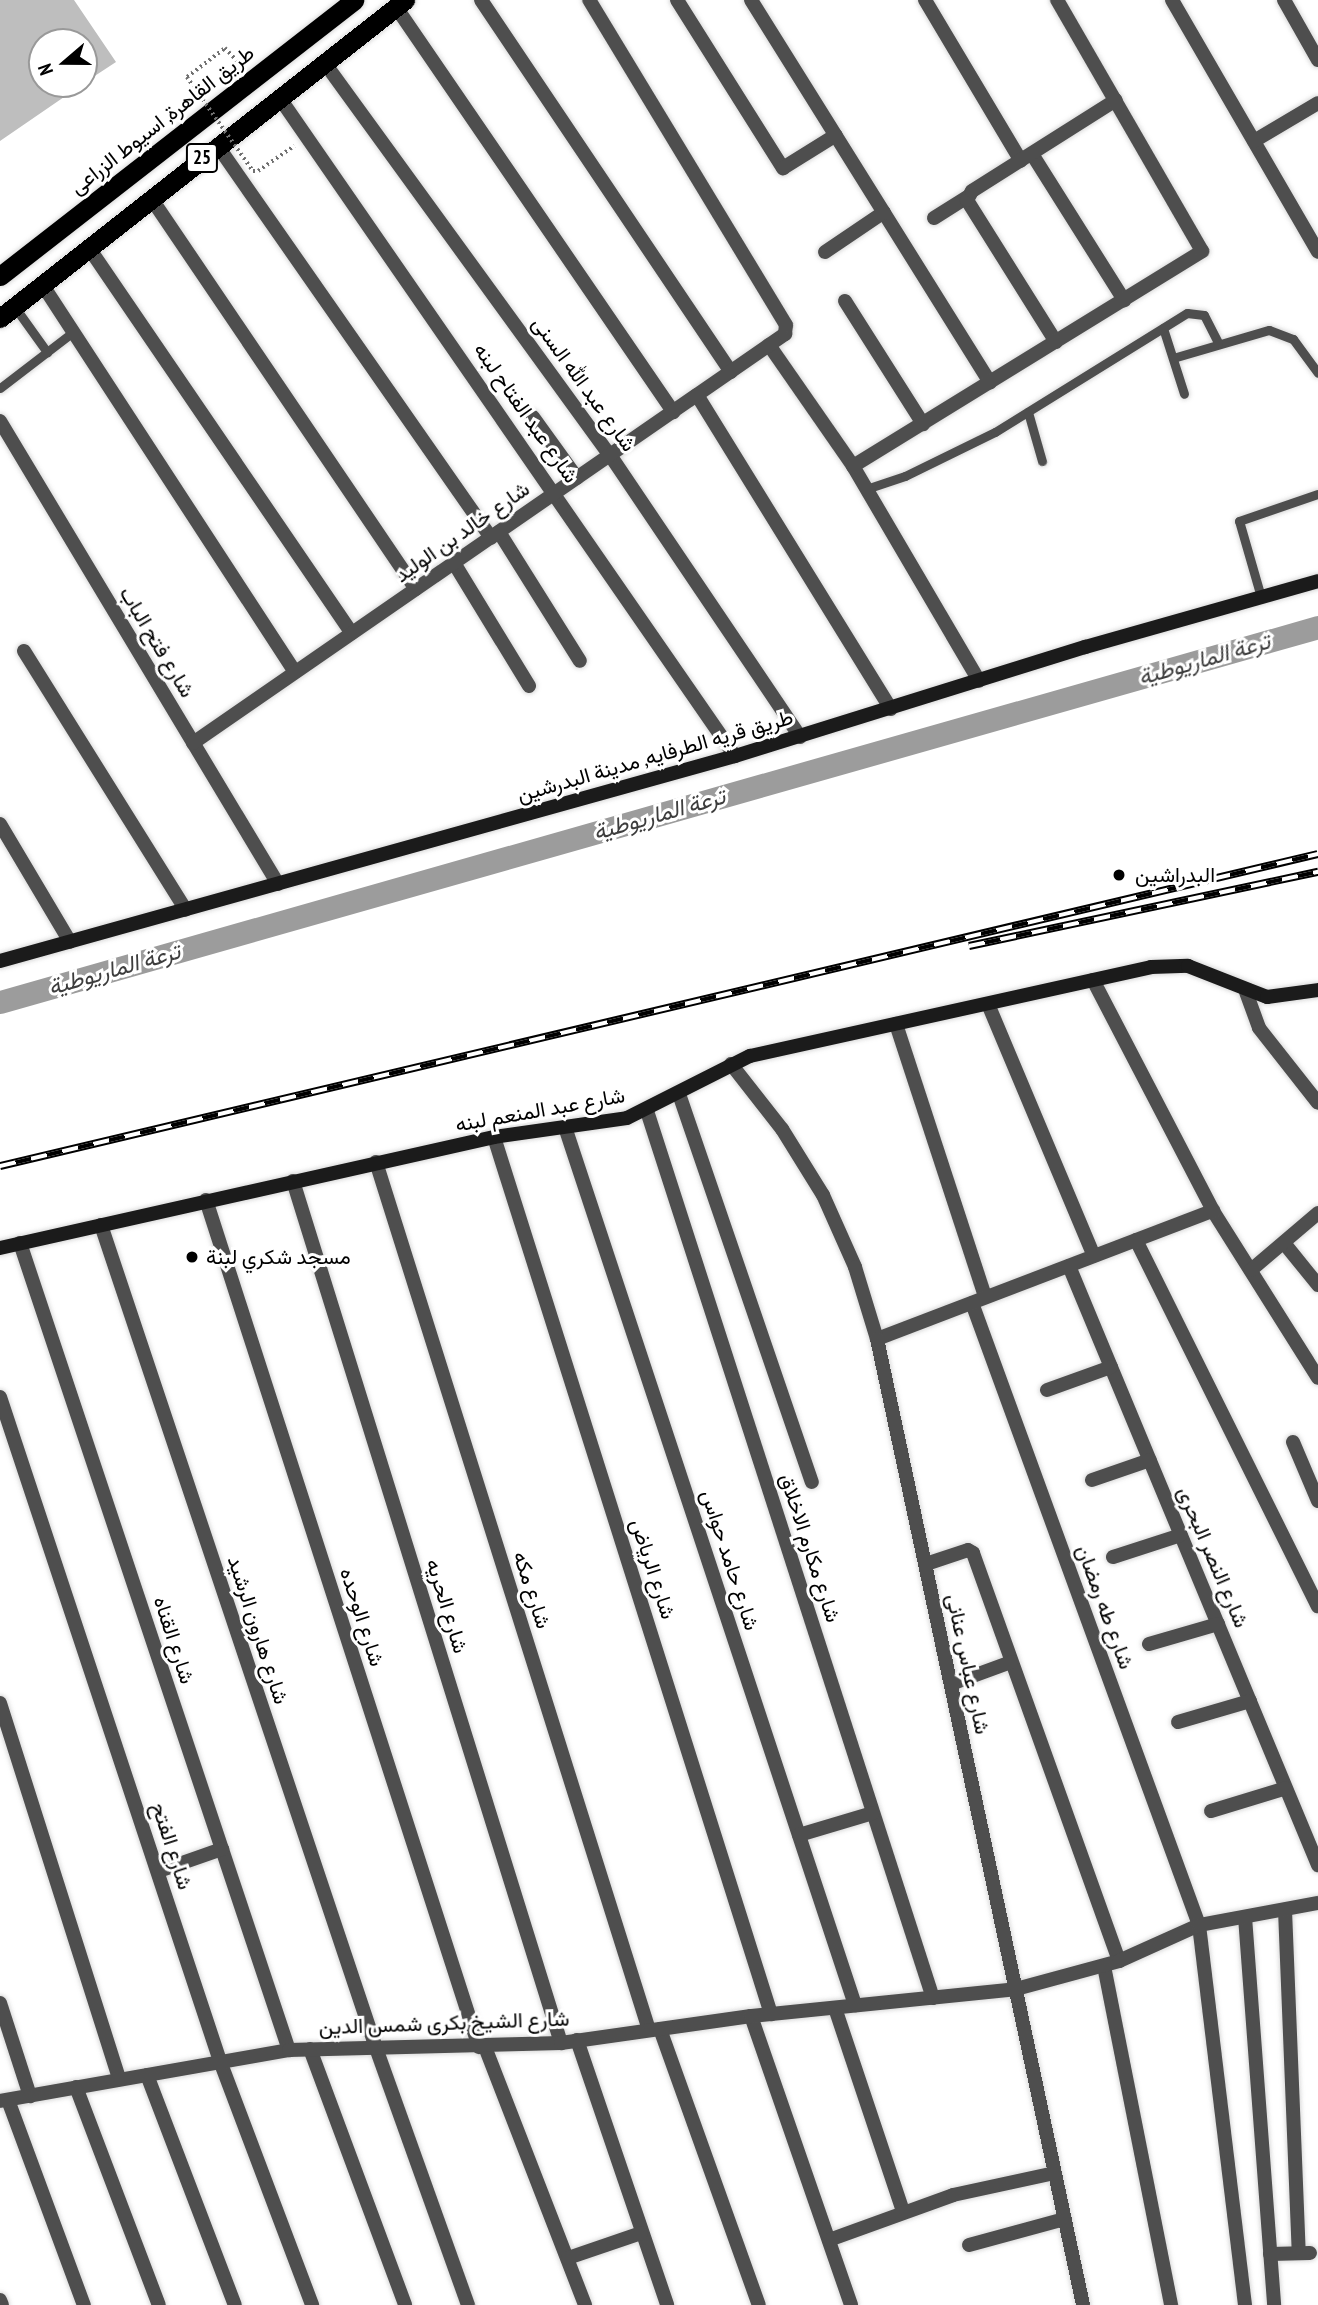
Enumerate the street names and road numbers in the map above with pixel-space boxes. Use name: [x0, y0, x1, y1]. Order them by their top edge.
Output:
street label: طريق القاهرة, اسيوط الزراعى: [64, 40, 260, 200]
road number: 25: [184, 142, 220, 174]
street label: شارع عبد الله السنى: [527, 312, 641, 456]
street label: شارع عبد الفتاح لبنه: [468, 338, 584, 488]
street label: شارع خالد بن الوليد: [390, 476, 534, 588]
street label: شارع فتح الباب: [114, 582, 200, 702]
street label: طريق قريه الطرفايه, مدينة البدرشين: [513, 704, 797, 808]
street label: شارع عبد المنعم لبنه: [453, 1083, 627, 1137]
street label: شارع مكارم الاخلاق: [774, 1471, 846, 1625]
street label: شارع النصر البحرى: [1172, 1483, 1254, 1631]
street label: شارع حامد حواس: [695, 1487, 765, 1633]
street label: شارع الرياض: [625, 1516, 681, 1622]
street label: شارع طه رمضان: [1071, 1542, 1139, 1672]
street label: شارع مكه: [508, 1548, 556, 1632]
street label: شارع هارون الرشيد: [222, 1553, 294, 1707]
street label: شارع الحريه: [421, 1556, 473, 1656]
street label: شارع الوحده: [334, 1565, 390, 1669]
street label: شارع عباس عنانى: [941, 1592, 995, 1736]
street label: شارع القناه: [148, 1593, 200, 1687]
street label: شارع الفتح: [146, 1799, 198, 1893]
street label: شارع الشيخ بكرى شمس الدين: [318, 2006, 570, 2040]

